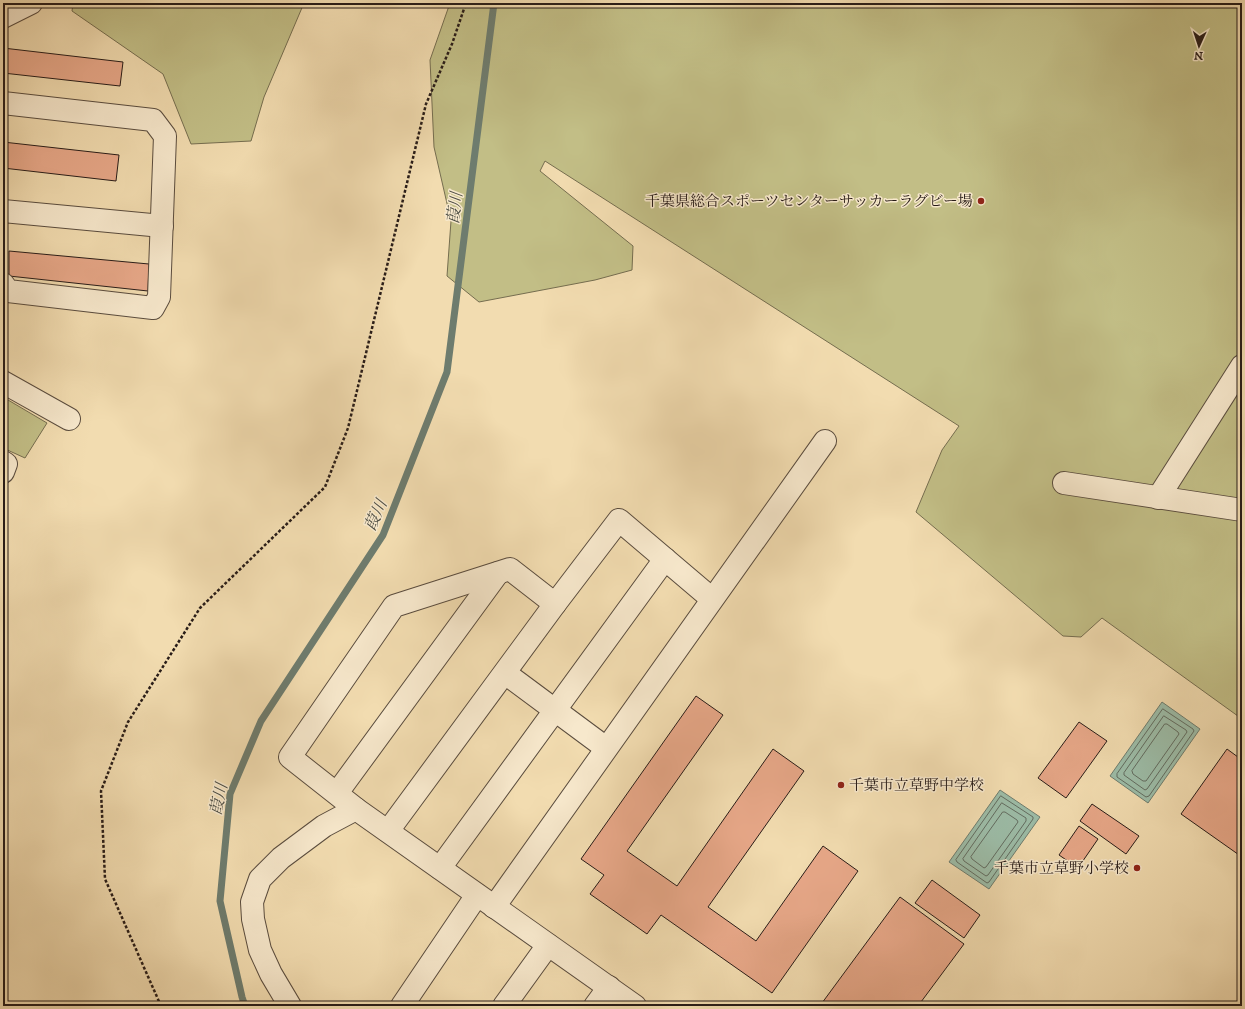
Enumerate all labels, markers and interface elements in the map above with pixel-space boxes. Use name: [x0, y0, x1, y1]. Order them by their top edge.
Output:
north arrow: [1179, 26, 1219, 66]
text: N: [1194, 48, 1203, 62]
water label: 葭川: [443, 189, 467, 225]
place label: 千葉県総合スポーツセンターサッカーラグビー場: [645, 192, 973, 211]
marker: 千葉県総合スポーツセンターサッカーラグビー場: [976, 196, 986, 206]
water label: 葭川: [360, 495, 392, 534]
place label: 千葉市立草野中学校: [849, 776, 984, 795]
water label: 葭川: [206, 780, 233, 817]
marker: 千葉市立草野中学校: [836, 780, 846, 790]
place label: 千葉市立草野小学校: [994, 859, 1129, 878]
marker: 千葉市立草野小学校: [1132, 863, 1142, 873]

